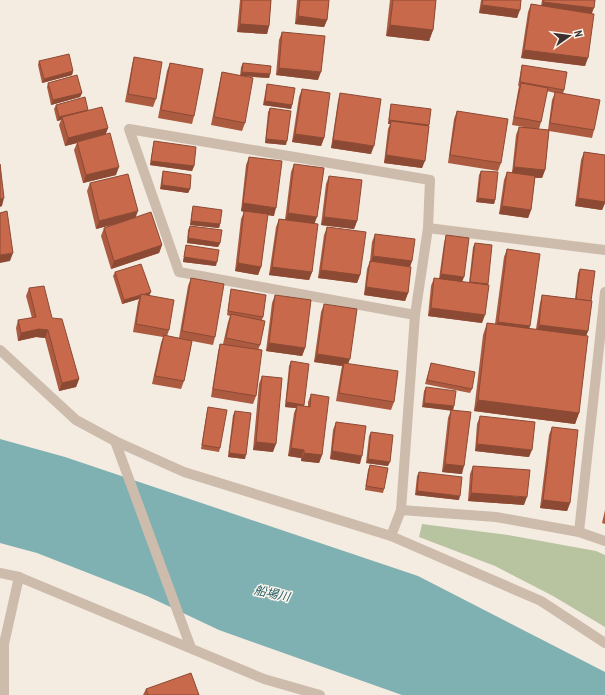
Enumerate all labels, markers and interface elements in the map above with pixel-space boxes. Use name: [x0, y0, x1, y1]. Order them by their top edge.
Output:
north arrow: [549, 16, 589, 56]
text: N: [571, 29, 586, 38]
water label: 船場川: [253, 582, 293, 604]

